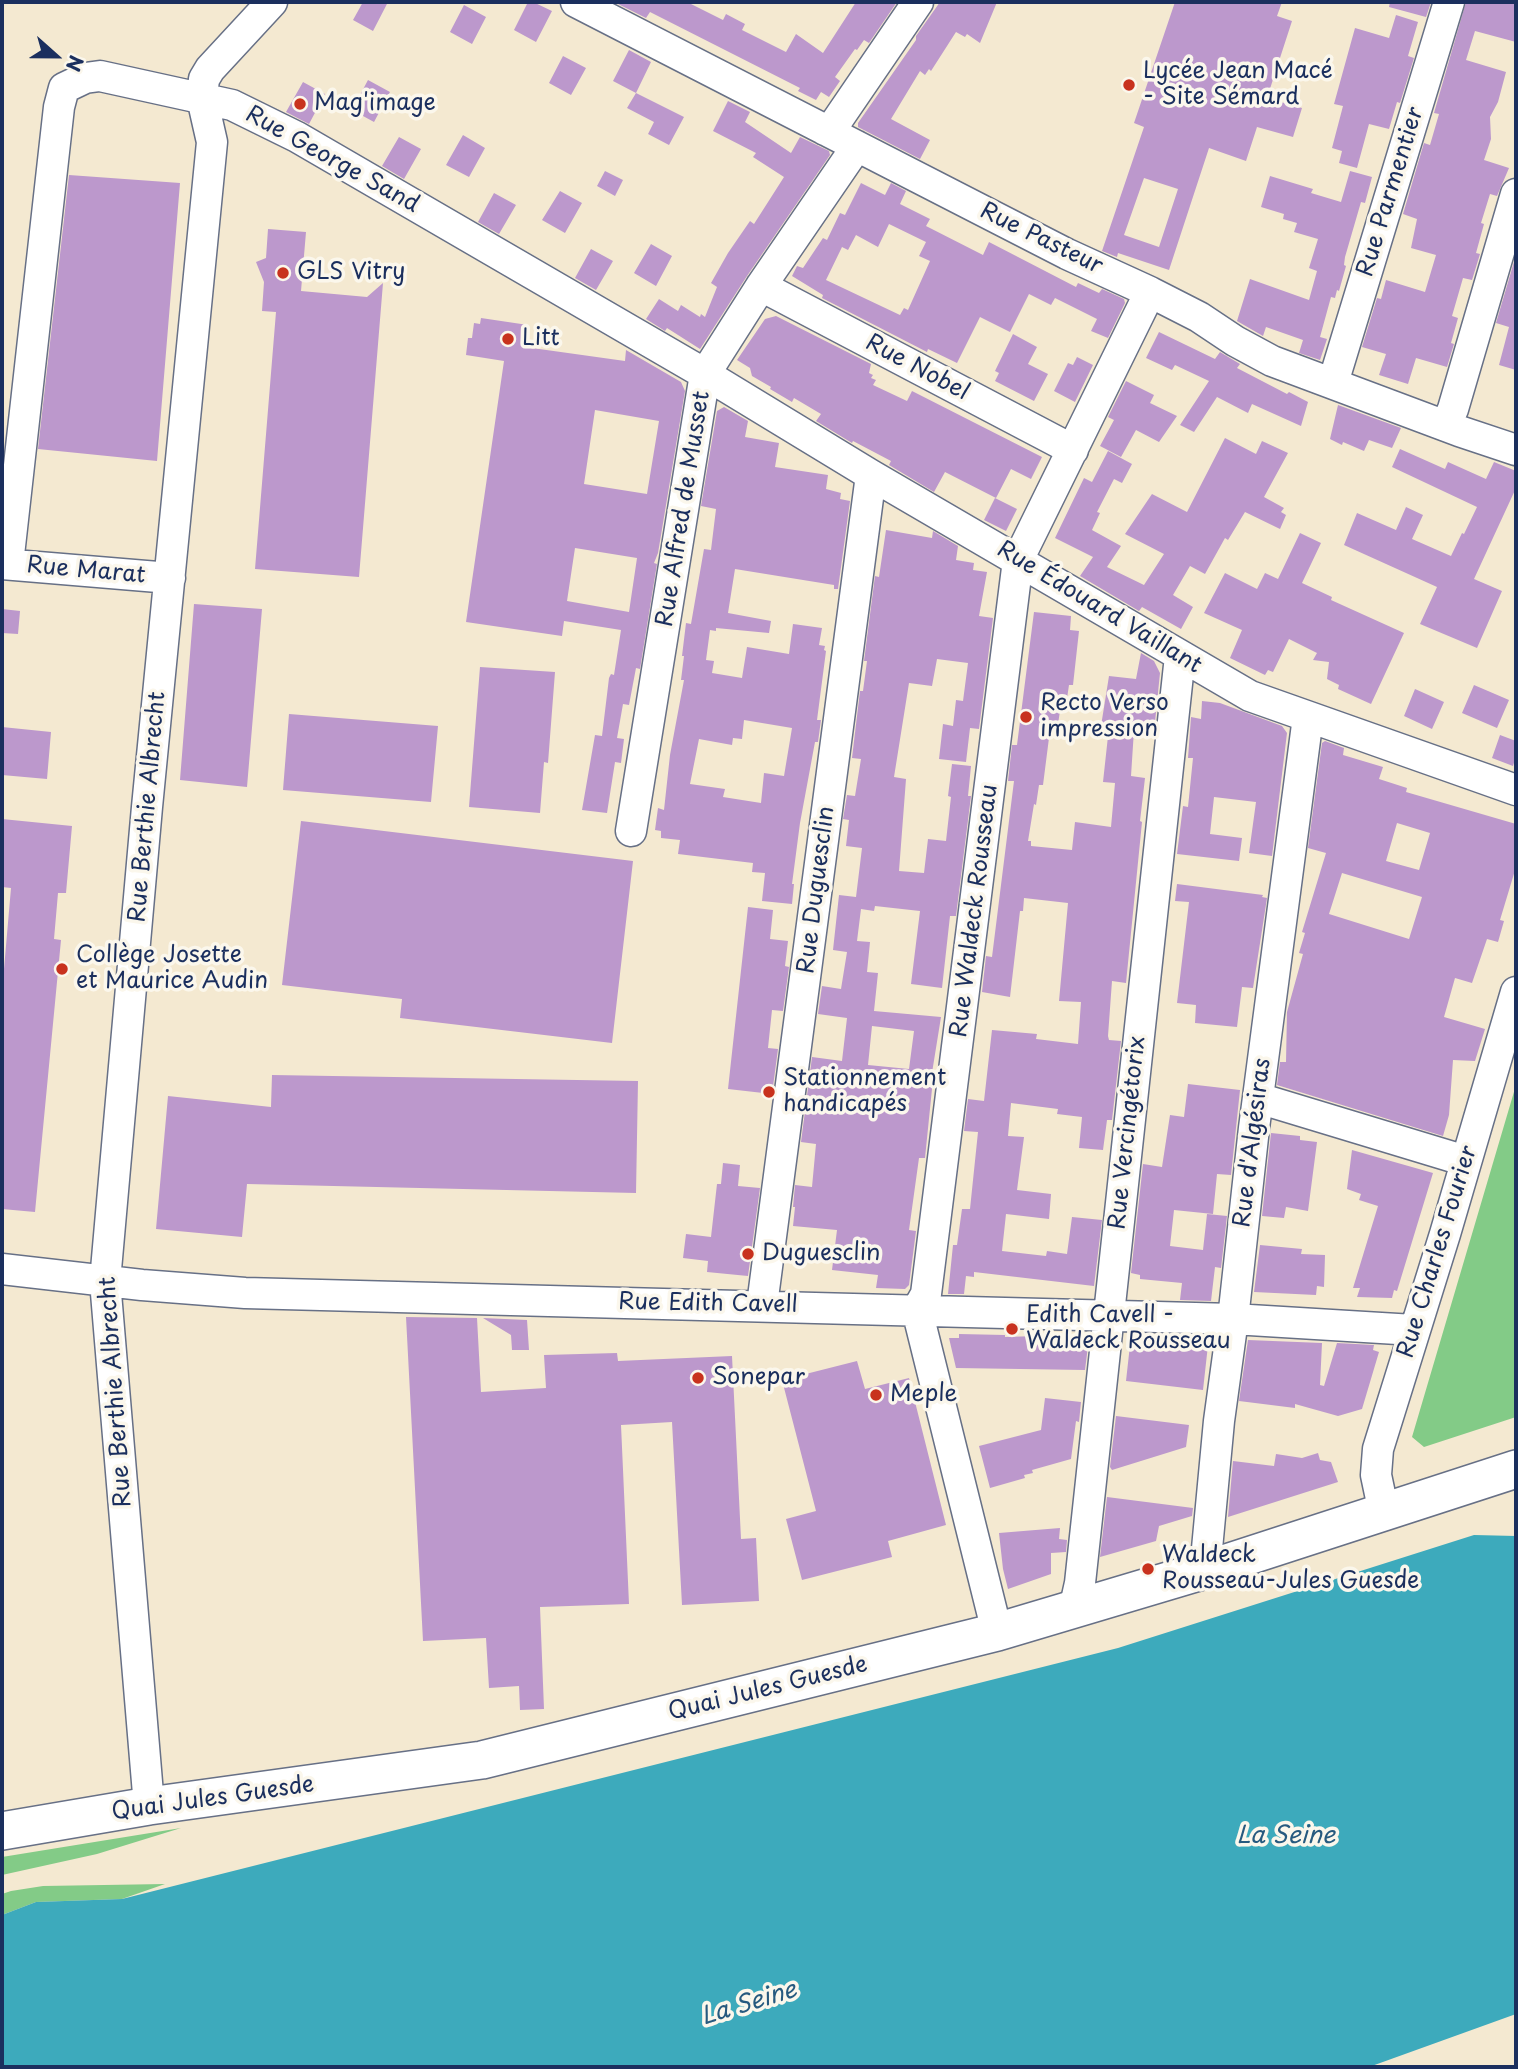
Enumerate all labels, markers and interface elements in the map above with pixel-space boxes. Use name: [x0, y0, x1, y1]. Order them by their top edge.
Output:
north arrow: [21, 21, 91, 91]
text: N: [60, 51, 91, 76]
place label: Lycée Jean Macé - Site Sémard: [1143, 58, 1333, 112]
marker: Lycée Jean Macé - Site Sémard: [1121, 77, 1137, 93]
place label: Mag'image: [314, 90, 436, 118]
marker: Mag'image: [292, 96, 308, 112]
street label: Rue George Sand: [240, 101, 424, 219]
street label: Rue Parmentier: [1352, 104, 1430, 280]
street label: Rue Pasteur: [975, 197, 1107, 281]
place label: GLS Vitry: [297, 259, 405, 287]
marker: GLS Vitry: [275, 265, 291, 281]
place label: Litt: [522, 325, 560, 353]
street label: Rue Nobel: [860, 329, 974, 407]
marker: Litt: [500, 331, 516, 347]
street label: Rue Alfred de Musset: [652, 389, 716, 629]
street label: Rue Édouard Vaillant: [992, 536, 1206, 680]
street label: Rue Marat: [25, 552, 147, 590]
street label: Rue Berthie Albrecht: [124, 690, 172, 924]
place label: Recto Verso impression: [1040, 690, 1169, 744]
marker: Recto Verso impression: [1018, 709, 1034, 725]
street label: Rue Waldeck Rousseau: [946, 783, 1004, 1039]
street label: Rue Duguesclin: [793, 805, 841, 975]
place label: Collège Josette et Maurice Audin: [76, 942, 268, 996]
marker: Collège Josette et Maurice Audin: [54, 961, 70, 977]
street label: Rue Vercingétorix: [1104, 1035, 1152, 1231]
street label: Rue d'Algésiras: [1229, 1057, 1277, 1229]
place label: Stationnement handicapés: [783, 1065, 946, 1119]
marker: Stationnement handicapés: [761, 1084, 777, 1100]
street label: Rue Charles Fourier: [1393, 1142, 1483, 1362]
place label: Duguesclin: [762, 1240, 881, 1268]
marker: Duguesclin: [740, 1246, 756, 1262]
street label: Rue Berthie Albrecht: [94, 1276, 138, 1508]
street label: Rue Edith Cavell: [618, 1289, 798, 1319]
place label: Edith Cavell - Waldeck Rousseau: [1026, 1302, 1231, 1356]
marker: Edith Cavell - Waldeck Rousseau: [1004, 1321, 1020, 1337]
place label: Sonepar: [712, 1364, 805, 1392]
marker: Sonepar: [690, 1370, 706, 1386]
place label: Meple: [890, 1381, 958, 1409]
marker: Meple: [868, 1387, 884, 1403]
place label: Waldeck Rousseau-Jules Guesde: [1162, 1542, 1419, 1596]
marker: Waldeck Rousseau-Jules Guesde: [1140, 1561, 1156, 1577]
street label: Quai Jules Guesde: [666, 1651, 870, 1727]
street label: Quai Jules Guesde: [110, 1771, 316, 1827]
water label: La Seine: [1237, 1822, 1335, 1850]
water label: La Seine: [697, 1976, 801, 2032]

